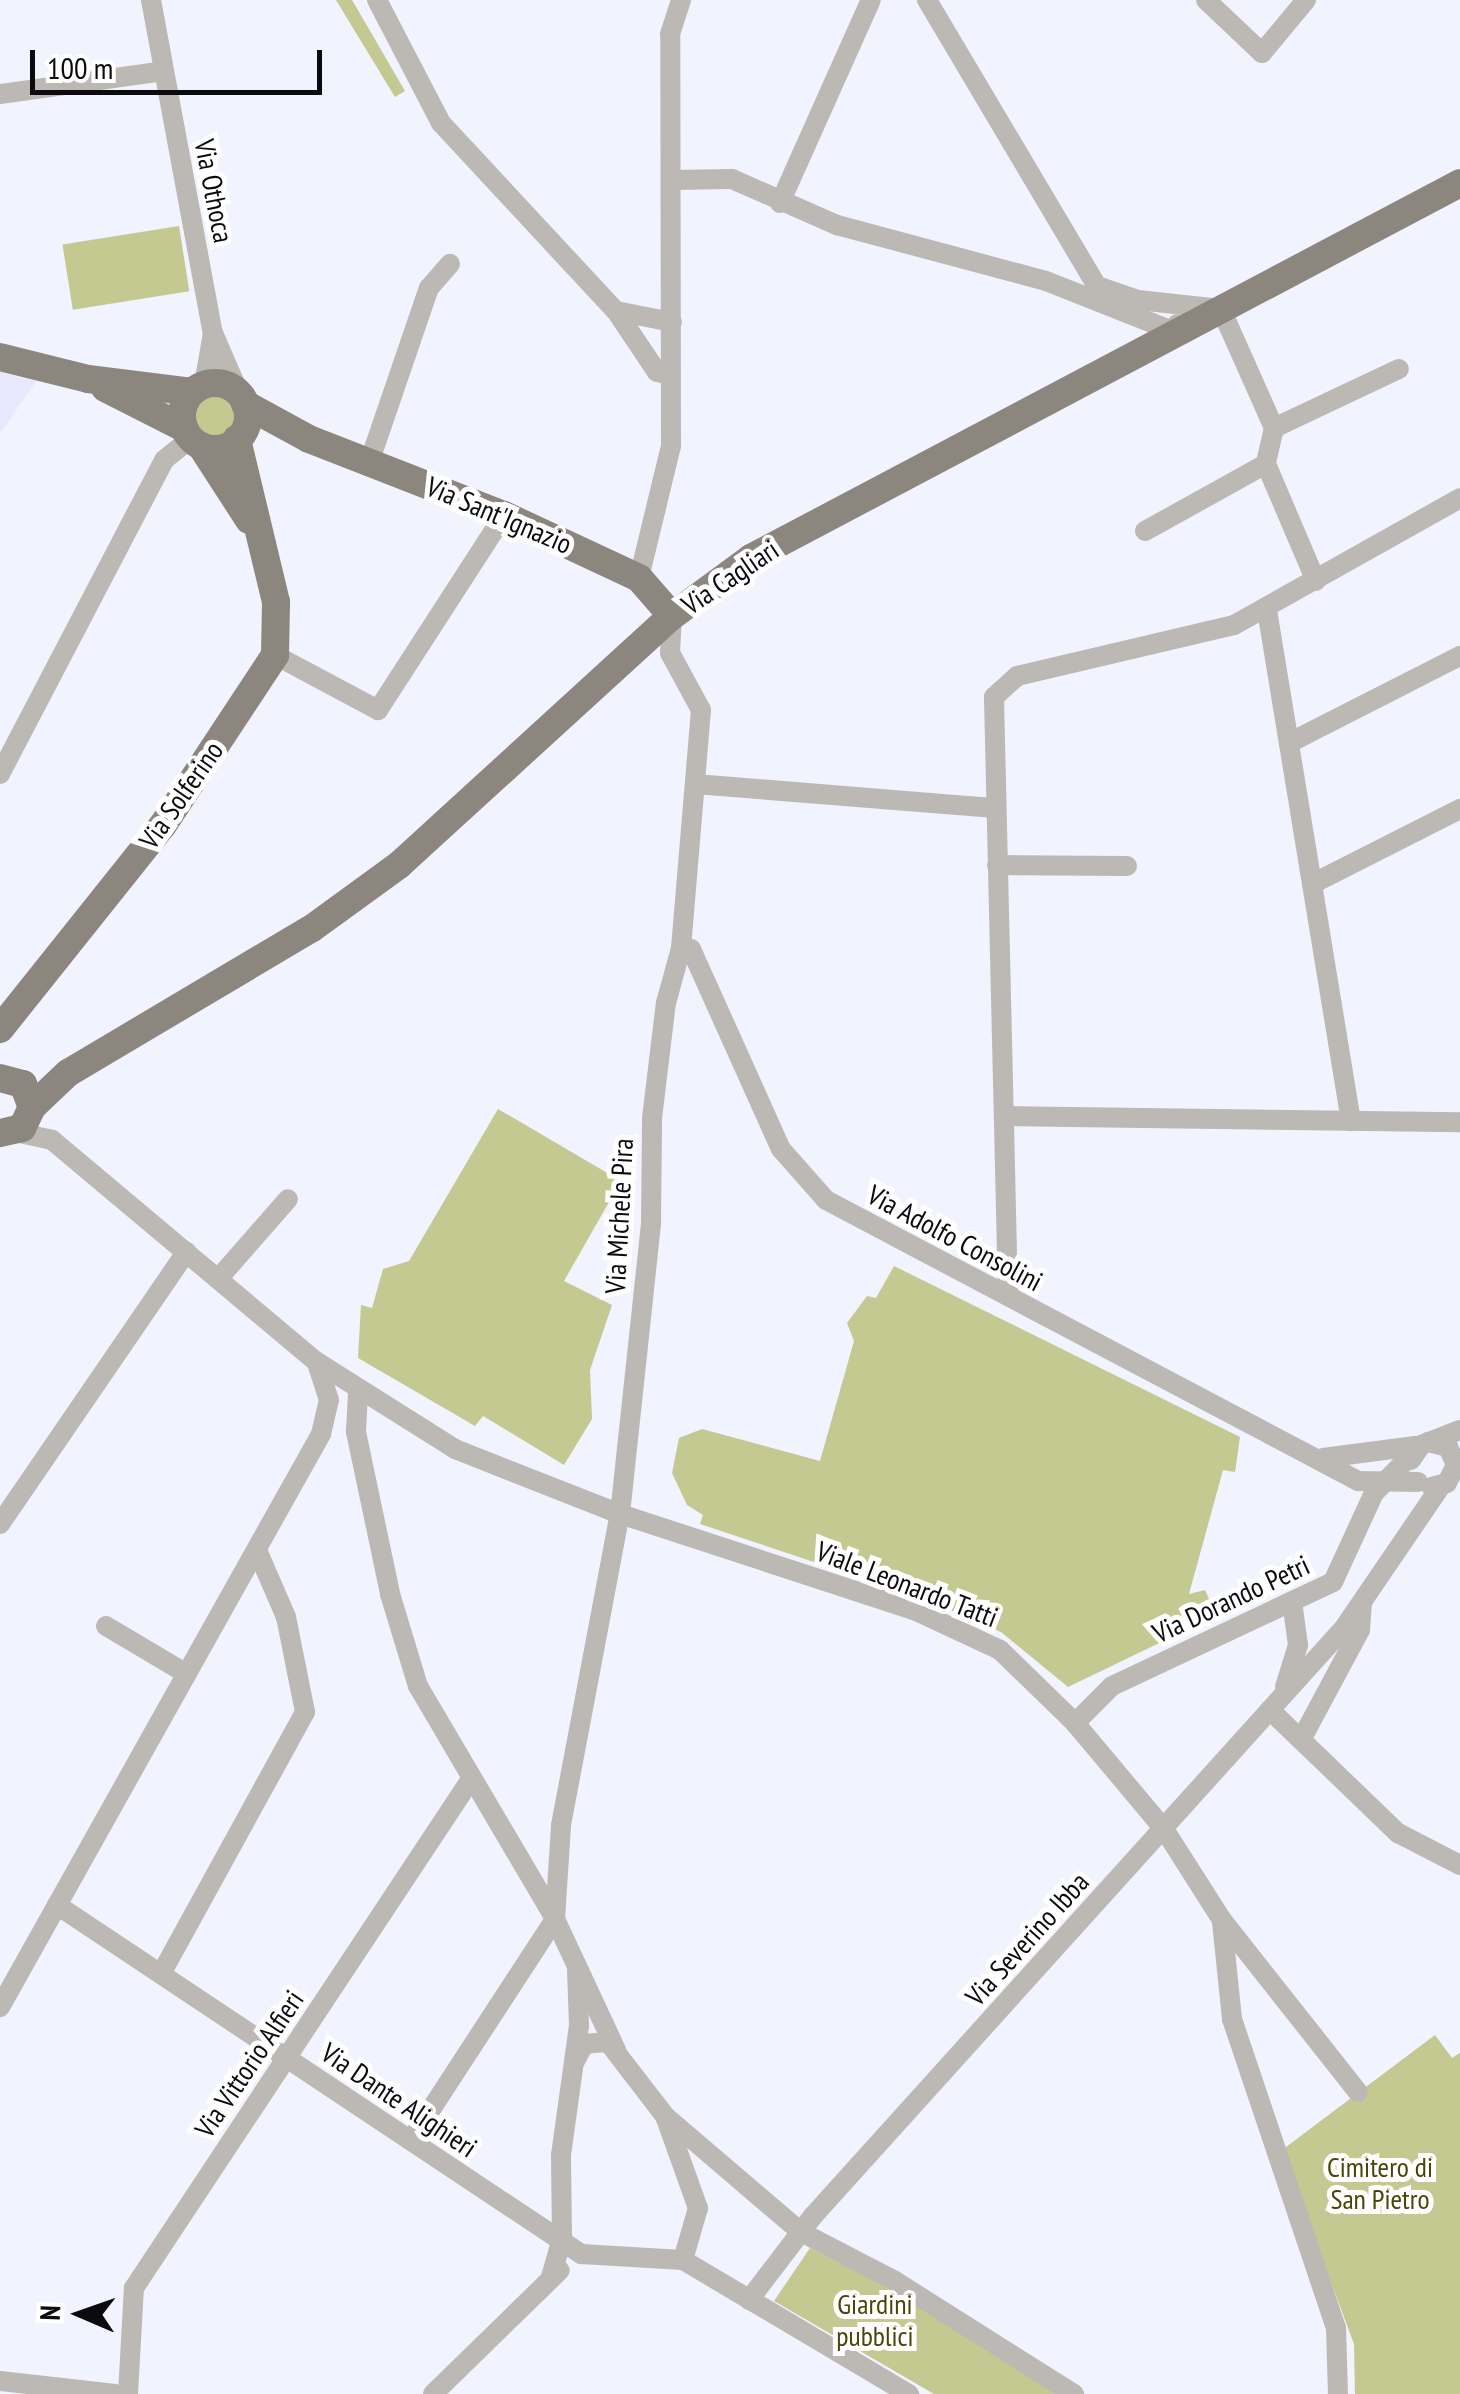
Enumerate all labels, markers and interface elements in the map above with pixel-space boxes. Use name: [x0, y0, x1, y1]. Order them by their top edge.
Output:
scale bar: [35, 30, 328, 92]
text: 100 m: [47, 48, 113, 87]
street label: Via Othoca: [188, 136, 240, 246]
street label: Via Sant'Ignazio: [421, 469, 577, 561]
street label: Via Cagliari: [675, 532, 785, 622]
street label: Via Solferino: [132, 735, 230, 855]
street label: Via Michele Pira: [598, 1137, 640, 1295]
street label: Via Adolfo Consolini: [861, 1178, 1049, 1298]
street label: Viale Leonardo Tatti: [811, 1534, 1003, 1634]
street label: Via Dorando Petri: [1147, 1548, 1315, 1650]
street label: Via Severino Ibba: [958, 1865, 1096, 2013]
street label: Via Vittorio Alfieri: [187, 1983, 311, 2145]
street label: Via Dante Alighieri: [315, 2035, 483, 2165]
park label: Cimitero di San Pietro: [1327, 2150, 1433, 2216]
north arrow: [30, 2264, 130, 2364]
park label: Giardini pubblici: [836, 2287, 914, 2353]
text: N: [31, 2305, 68, 2321]

